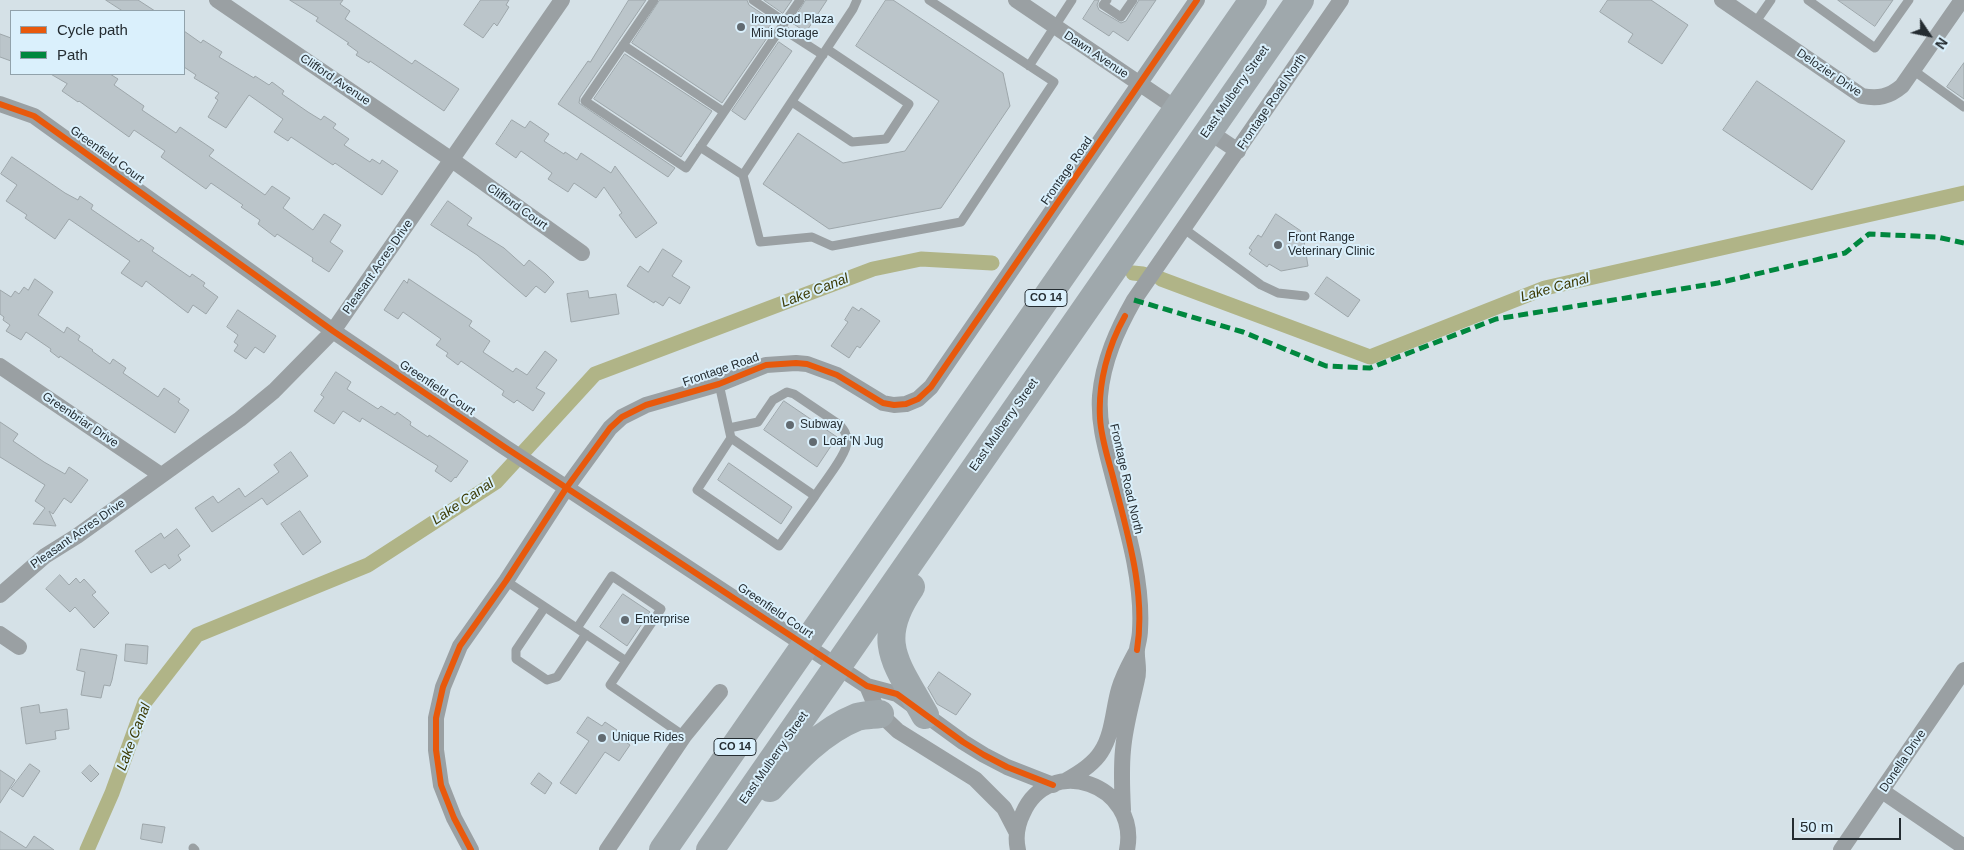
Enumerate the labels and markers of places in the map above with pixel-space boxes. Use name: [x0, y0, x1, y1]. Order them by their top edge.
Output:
place label: Ironwood Plaza Mini Storage: [751, 13, 834, 41]
marker: Ironwood Plaza Mini Storage: [735, 21, 747, 33]
place label: Front Range Veterinary Clinic: [1288, 231, 1375, 259]
marker: Front Range Veterinary Clinic: [1272, 239, 1284, 251]
place label: Subway: [800, 418, 843, 432]
marker: Subway: [784, 419, 796, 431]
place label: Loaf 'N Jug: [823, 435, 883, 449]
marker: Loaf 'N Jug: [807, 436, 819, 448]
place label: Enterprise: [635, 613, 690, 627]
marker: Enterprise: [619, 614, 631, 626]
place label: Unique Rides: [612, 731, 684, 745]
marker: Unique Rides: [596, 732, 608, 744]

